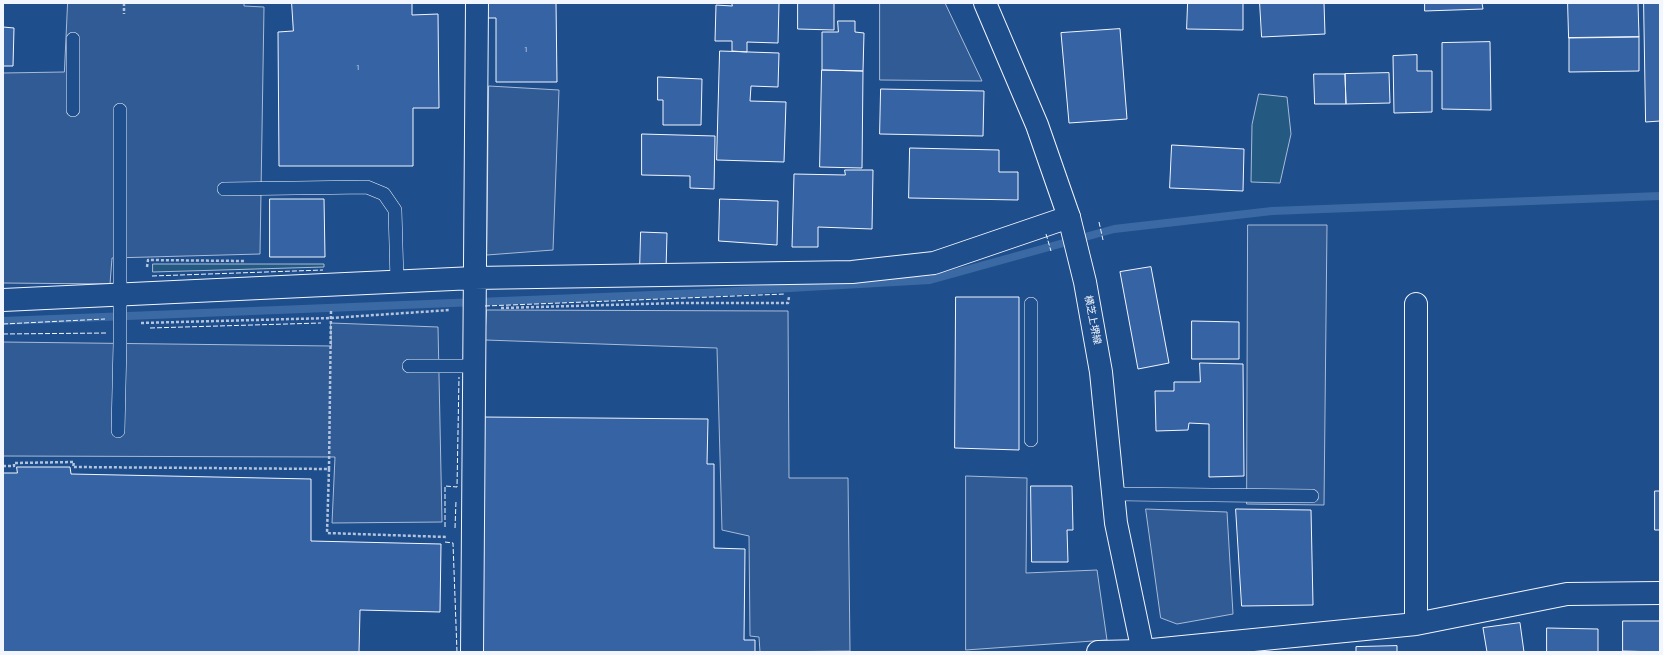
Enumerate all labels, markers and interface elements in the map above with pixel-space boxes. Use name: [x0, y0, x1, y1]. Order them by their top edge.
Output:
house number: 1: [524, 45, 528, 55]
house number: 1: [356, 63, 360, 73]
street label: 横芝上堺線: [1081, 294, 1103, 346]

